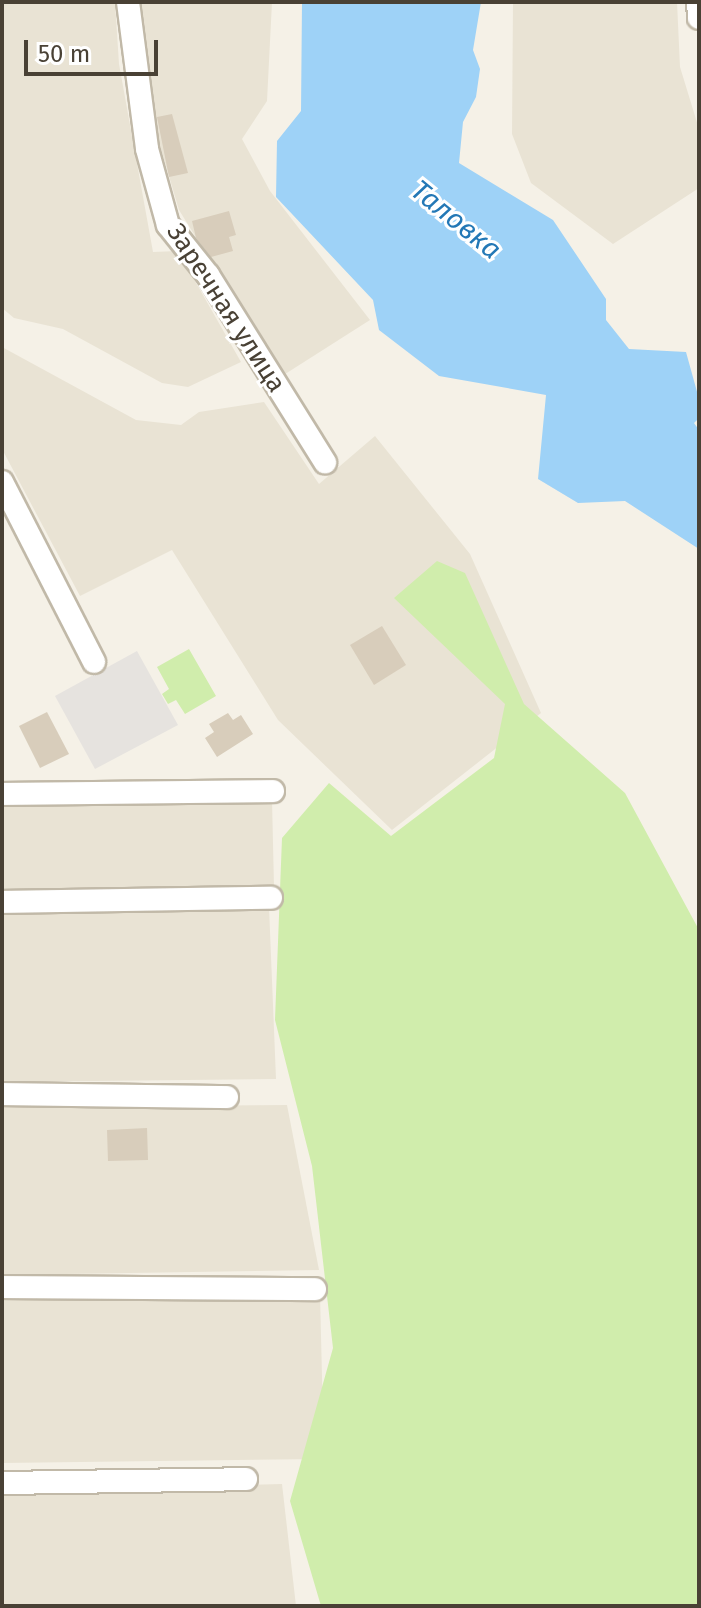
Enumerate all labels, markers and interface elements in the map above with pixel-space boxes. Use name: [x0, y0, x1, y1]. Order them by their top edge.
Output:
scale bar: [28, 24, 162, 74]
text: 50 m: [38, 40, 90, 68]
water label: Таловка: [404, 173, 508, 267]
street label: Заречная улица: [160, 218, 292, 398]

